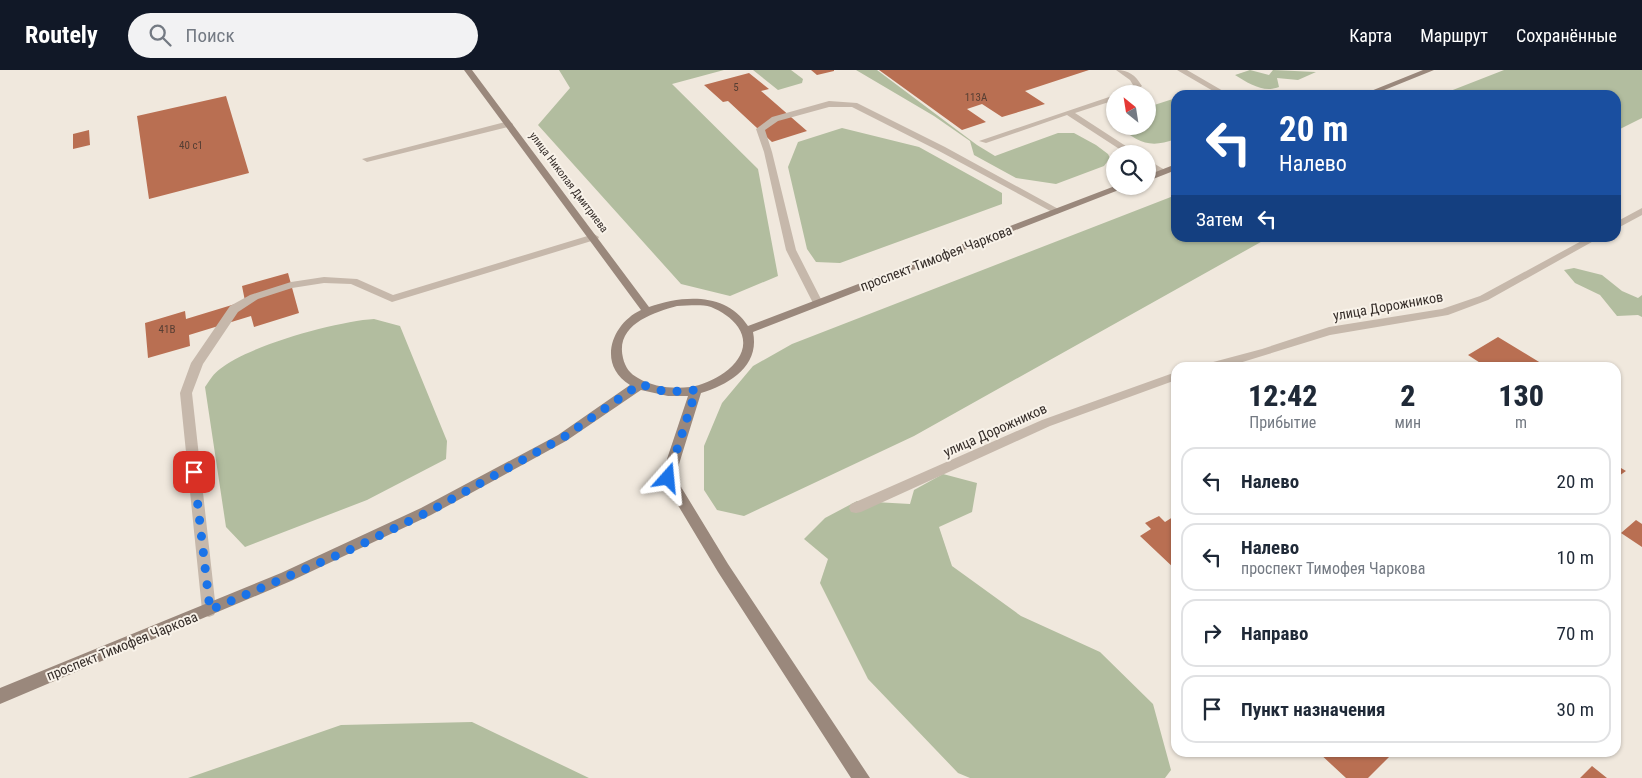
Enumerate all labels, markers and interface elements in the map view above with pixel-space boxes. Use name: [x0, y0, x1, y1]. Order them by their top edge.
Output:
search box: [128, 13, 478, 58]
text: Routely: [25, 21, 98, 49]
icon: search: [146, 21, 174, 49]
text: Поиск: [186, 24, 235, 47]
text: Карта: [1349, 25, 1392, 46]
text: Маршрут: [1420, 25, 1488, 46]
text: Сохранённые: [1516, 25, 1617, 46]
house number: 5: [733, 81, 739, 94]
north arrow: [1106, 85, 1156, 135]
map controls: [1106, 85, 1156, 195]
house number: 113А: [965, 91, 988, 104]
text: 20 m: [1279, 109, 1348, 150]
icon: left: [1196, 110, 1261, 175]
street label: улица Николая Дмитриева: [527, 129, 611, 235]
house number: 40 с1: [179, 139, 203, 152]
button: search: [1106, 145, 1156, 195]
text: Налево: [1279, 151, 1347, 176]
icon: left: [1253, 205, 1281, 233]
text: Затем: [1196, 208, 1243, 231]
street label: проспект Тимофея Чаркова: [858, 222, 1014, 294]
street label: улица Дорожников: [1332, 288, 1444, 324]
house number: 41В: [159, 323, 175, 336]
text: 12:42: [1248, 378, 1318, 413]
text: 2: [1400, 378, 1415, 413]
text: 130: [1498, 378, 1544, 413]
street label: улица Дорожников: [941, 400, 1049, 460]
text: Прибытие: [1249, 413, 1316, 432]
text: мин: [1395, 413, 1421, 432]
text: m: [1515, 413, 1527, 432]
pin: [173, 451, 215, 493]
position arrow: [641, 451, 693, 503]
icon: arrive: [180, 458, 208, 486]
icon: left: [1198, 467, 1226, 495]
text: Налево: [1241, 470, 1299, 493]
text: 20 m: [1557, 470, 1594, 493]
text: Налево: [1241, 536, 1299, 559]
icon: left: [1198, 543, 1226, 571]
text: 10 m: [1557, 546, 1594, 569]
text: проспект Тимофея Чаркова: [1241, 559, 1425, 578]
street label: проспект Тимофея Чаркова: [44, 608, 200, 684]
icon: right: [1198, 619, 1226, 647]
text: Направо: [1241, 622, 1308, 645]
text: 70 m: [1557, 622, 1594, 645]
icon: arrive: [1198, 695, 1226, 723]
text: Пункт назначения: [1241, 698, 1385, 721]
text: 30 m: [1557, 698, 1594, 721]

